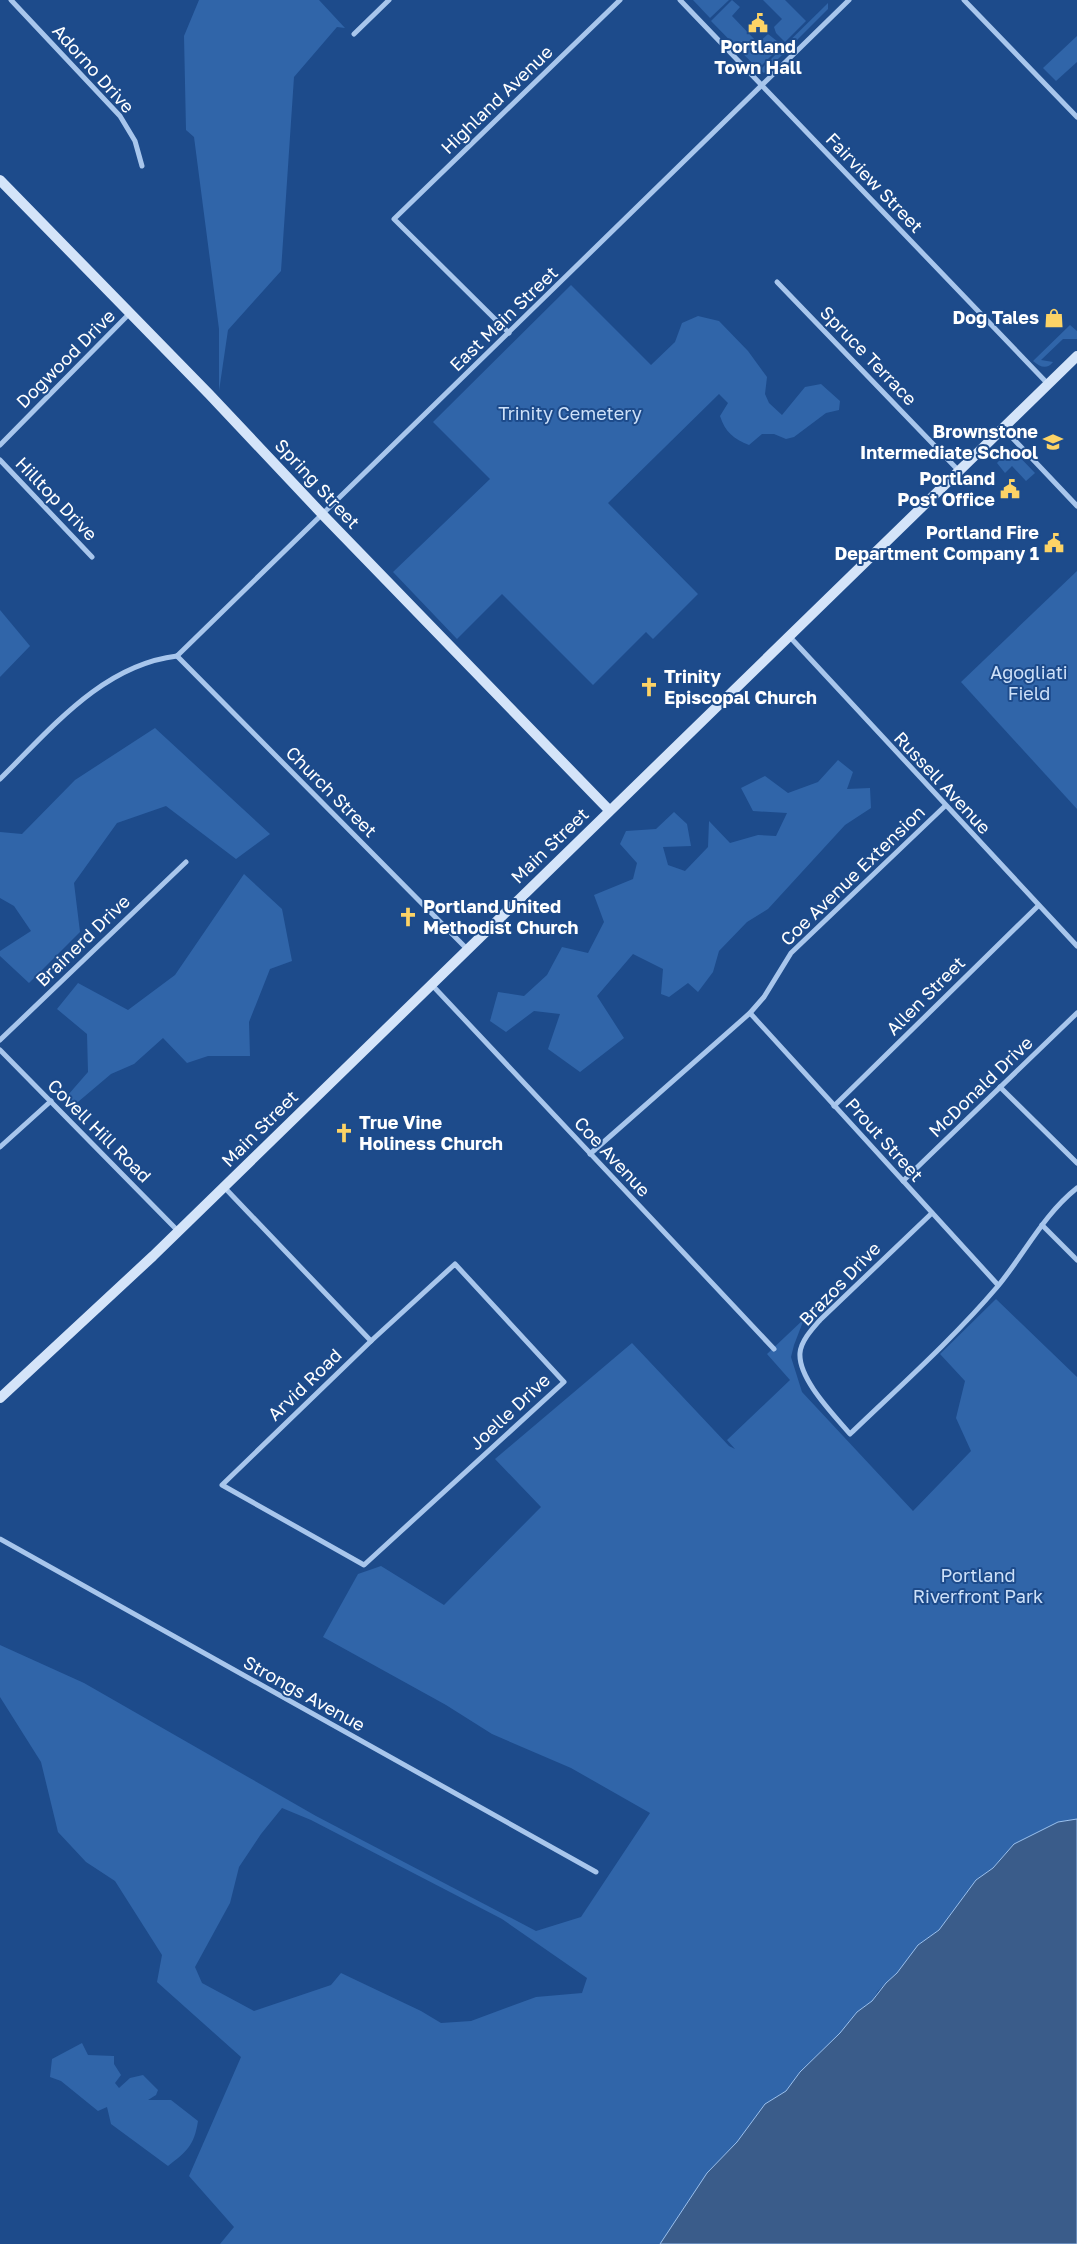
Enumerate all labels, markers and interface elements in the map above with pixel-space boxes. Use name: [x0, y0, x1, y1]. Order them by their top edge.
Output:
public building icon: Portland Town Hall: [747, 12, 769, 34]
street label: Adorno Drive: [48, 19, 139, 117]
place label: Portland Town Hall: [714, 35, 802, 78]
street label: Highland Avenue: [436, 40, 557, 158]
street label: Fairview Street: [822, 128, 928, 237]
street label: East Main Street: [445, 261, 562, 375]
street label: Spruce Terrace: [816, 301, 922, 410]
street label: Dogwood Drive: [11, 304, 119, 412]
place label: Dog Tales: [952, 306, 1039, 328]
shop icon: Dog Tales: [1043, 307, 1065, 329]
park label: Trinity Cemetery: [498, 402, 642, 424]
place label: Brownstone Intermediate School: [860, 420, 1038, 463]
school or university icon: Brownstone Intermediate School: [1042, 431, 1064, 453]
street label: Spring Street: [271, 434, 365, 533]
street label: Hilltop Drive: [11, 452, 102, 545]
place label: Portland Post Office: [897, 467, 995, 510]
public building icon: Portland Post Office: [999, 478, 1021, 500]
place label: Portland Fire Department Company 1: [834, 521, 1039, 564]
public building icon: Portland Fire Department Company 1: [1043, 532, 1065, 554]
park label: Agogliati Field: [990, 661, 1068, 704]
place label: Trinity Episcopal Church: [664, 665, 817, 708]
church icon: Trinity Episcopal Church: [638, 676, 660, 698]
street label: Russell Avenue: [890, 727, 996, 838]
street label: Church Street: [282, 741, 382, 841]
street label: Coe Avenue Extension: [776, 801, 929, 950]
street label: Main Street: [506, 803, 593, 888]
street label: Brainerd Drive: [31, 890, 134, 991]
place label: Portland United Methodist Church: [423, 895, 579, 938]
church icon: Portland United Methodist Church: [397, 906, 419, 928]
street label: Allen Street: [881, 951, 969, 1039]
street label: McDonald Drive: [924, 1031, 1037, 1141]
street label: Covell Hill Road: [43, 1074, 156, 1187]
street label: Main Street: [216, 1085, 302, 1171]
street label: Prout Street: [841, 1093, 928, 1186]
place label: True Vine Holiness Church: [359, 1111, 503, 1154]
street label: Coe Avenue: [570, 1112, 655, 1201]
church icon: True Vine Holiness Church: [333, 1122, 355, 1144]
street label: Brazos Drive: [794, 1237, 885, 1330]
street label: Arvid Road: [263, 1344, 346, 1425]
street label: Joelle Drive: [464, 1368, 554, 1454]
park label: Portland Riverfront Park: [913, 1564, 1043, 1607]
street label: Strongs Avenue: [240, 1651, 369, 1736]

